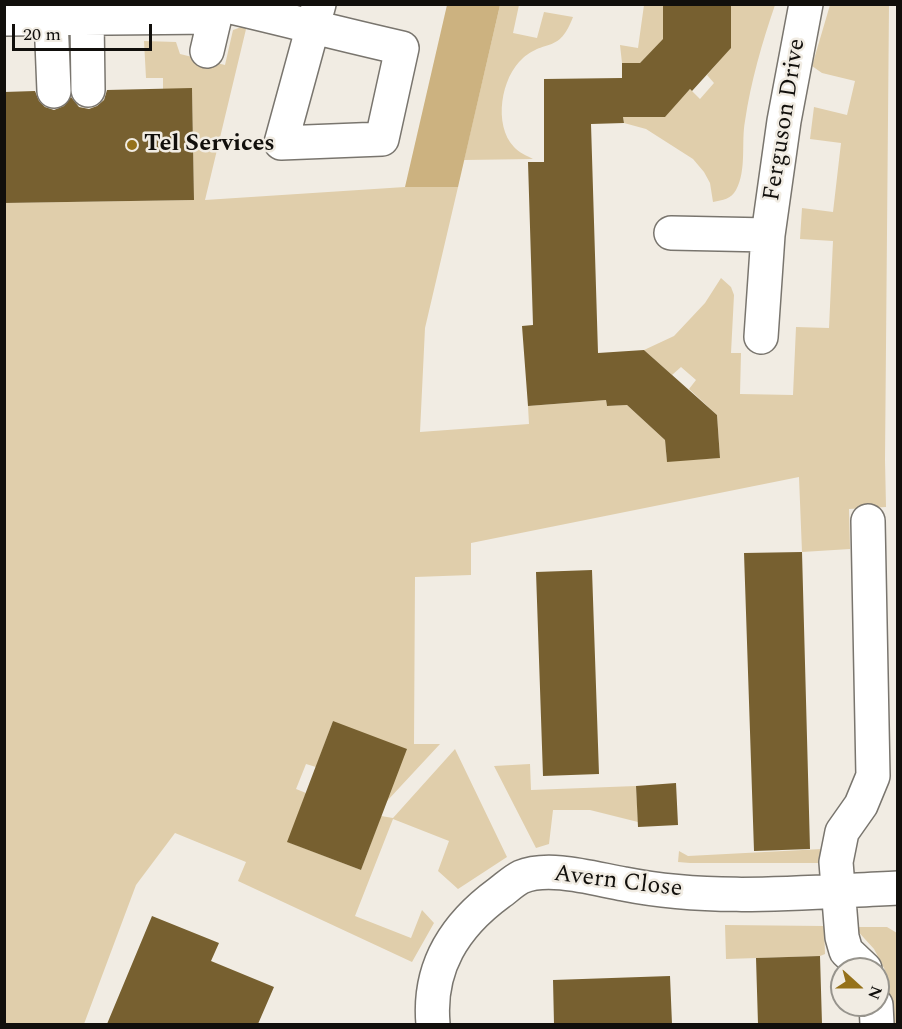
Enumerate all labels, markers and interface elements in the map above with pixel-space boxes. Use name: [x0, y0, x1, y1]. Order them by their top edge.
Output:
scale bar: [15, 12, 154, 50]
text: 20 m: [23, 21, 61, 48]
street label: Ferguson Drive: [759, 37, 813, 203]
place label: Tel Services: [144, 131, 275, 159]
marker: Tel Services: [125, 138, 139, 152]
street label: Avern Close: [552, 861, 684, 905]
north arrow: [830, 957, 890, 1017]
text: N: [861, 982, 888, 1003]

